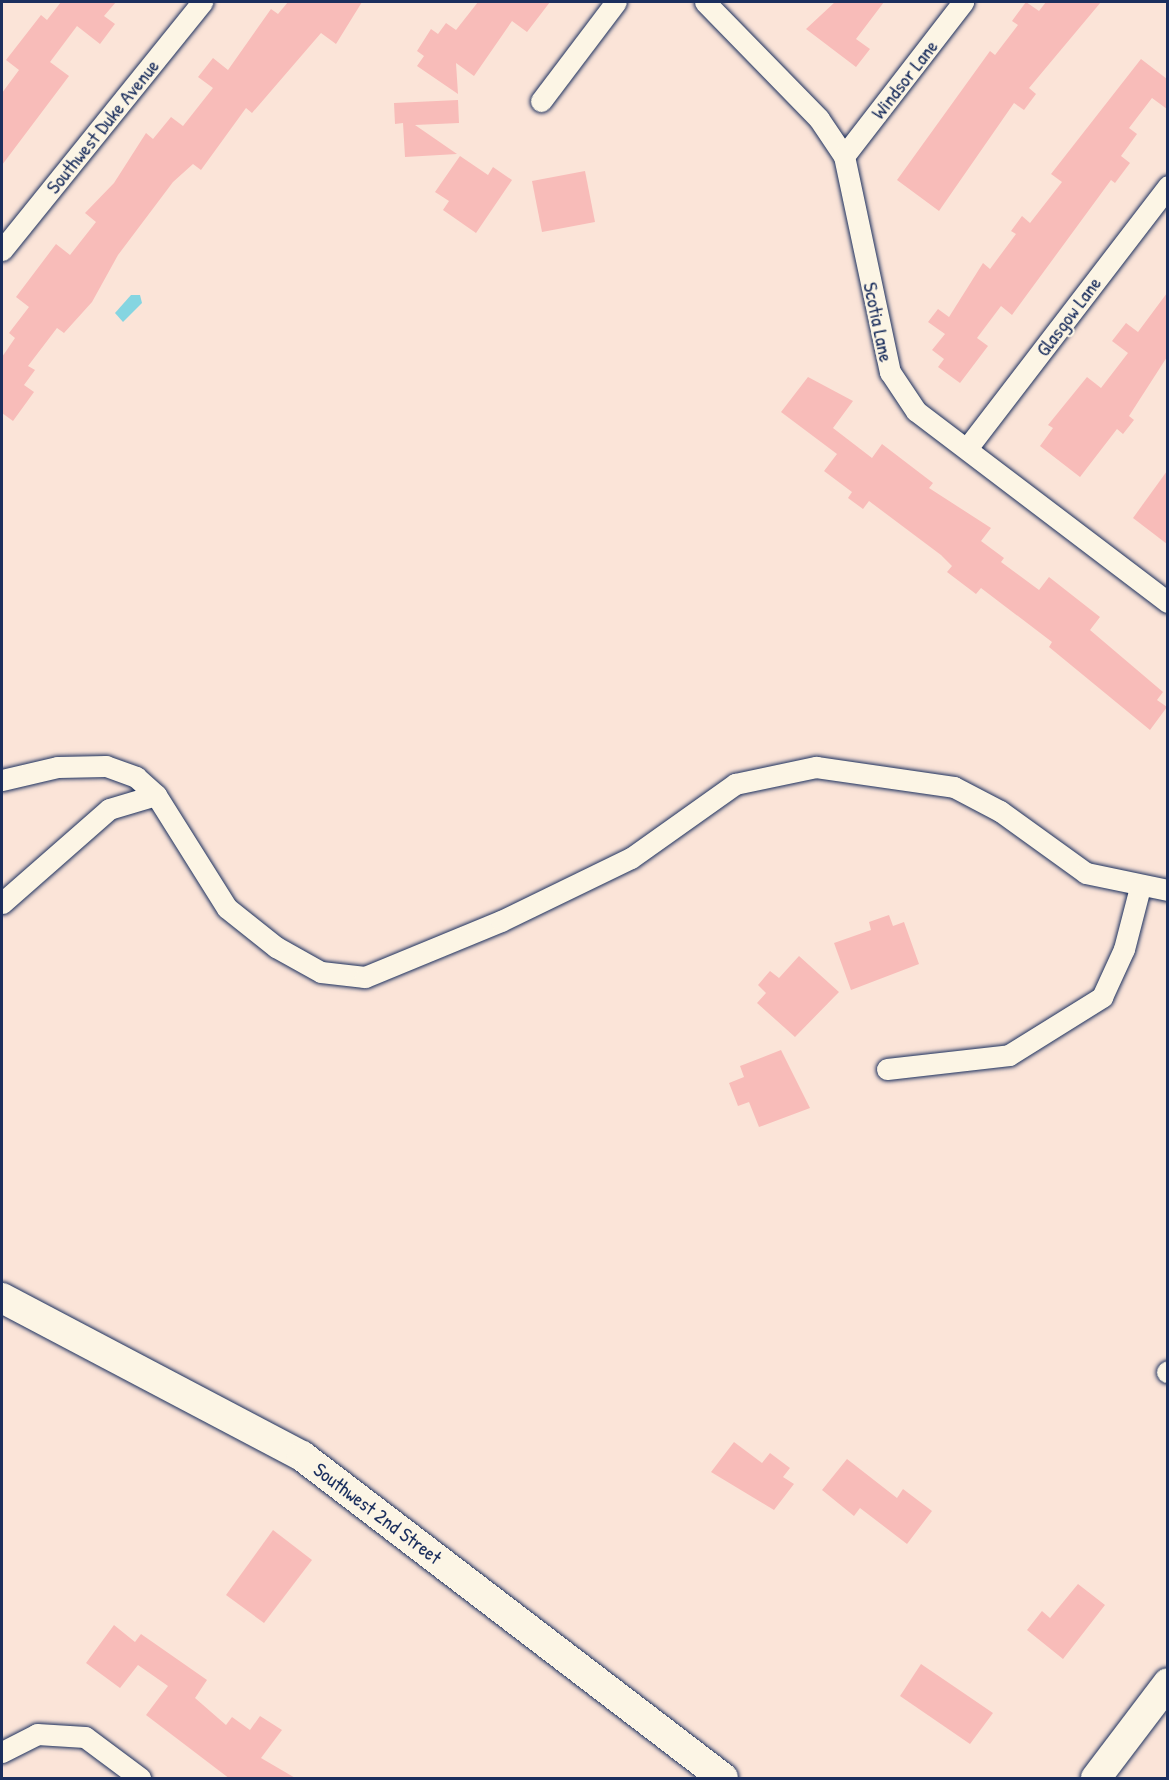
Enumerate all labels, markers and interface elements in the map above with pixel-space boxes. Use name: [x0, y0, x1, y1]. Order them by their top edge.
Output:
street label: Windsor Lane: [866, 35, 942, 123]
street label: Southwest Duke Avenue: [40, 54, 164, 198]
street label: Glasgow Lane: [1030, 271, 1106, 361]
street label: Scotia Lane: [859, 280, 899, 364]
street label: Southwest 2nd Street: [309, 1457, 447, 1569]

